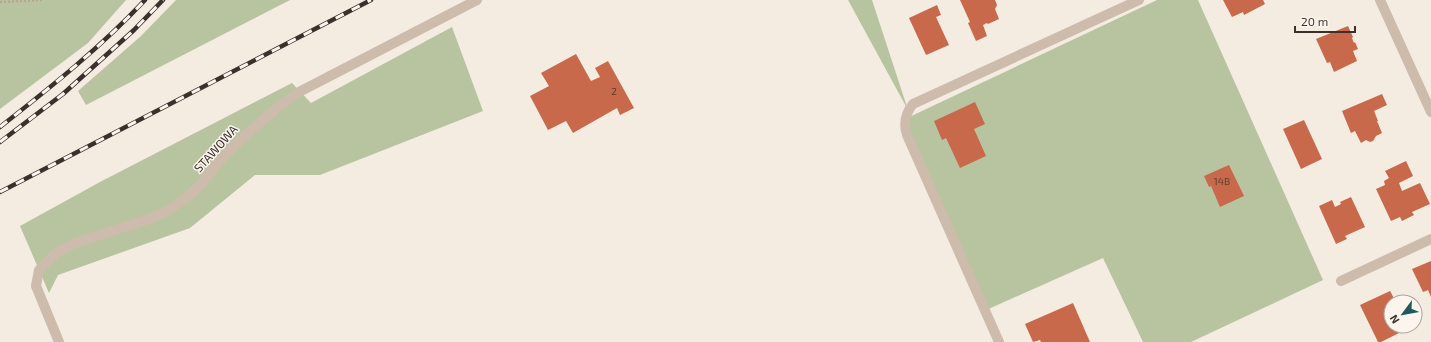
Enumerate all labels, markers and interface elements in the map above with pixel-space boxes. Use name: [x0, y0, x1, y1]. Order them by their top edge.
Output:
scale bar: [1295, 8, 1355, 34]
text: 20 m: [1301, 14, 1328, 28]
house number: 2: [611, 85, 617, 97]
street label: STAWOWA: [191, 122, 240, 175]
house number: 14B: [1214, 175, 1230, 187]
north arrow: [1383, 294, 1423, 334]
text: N: [1386, 313, 1402, 326]

